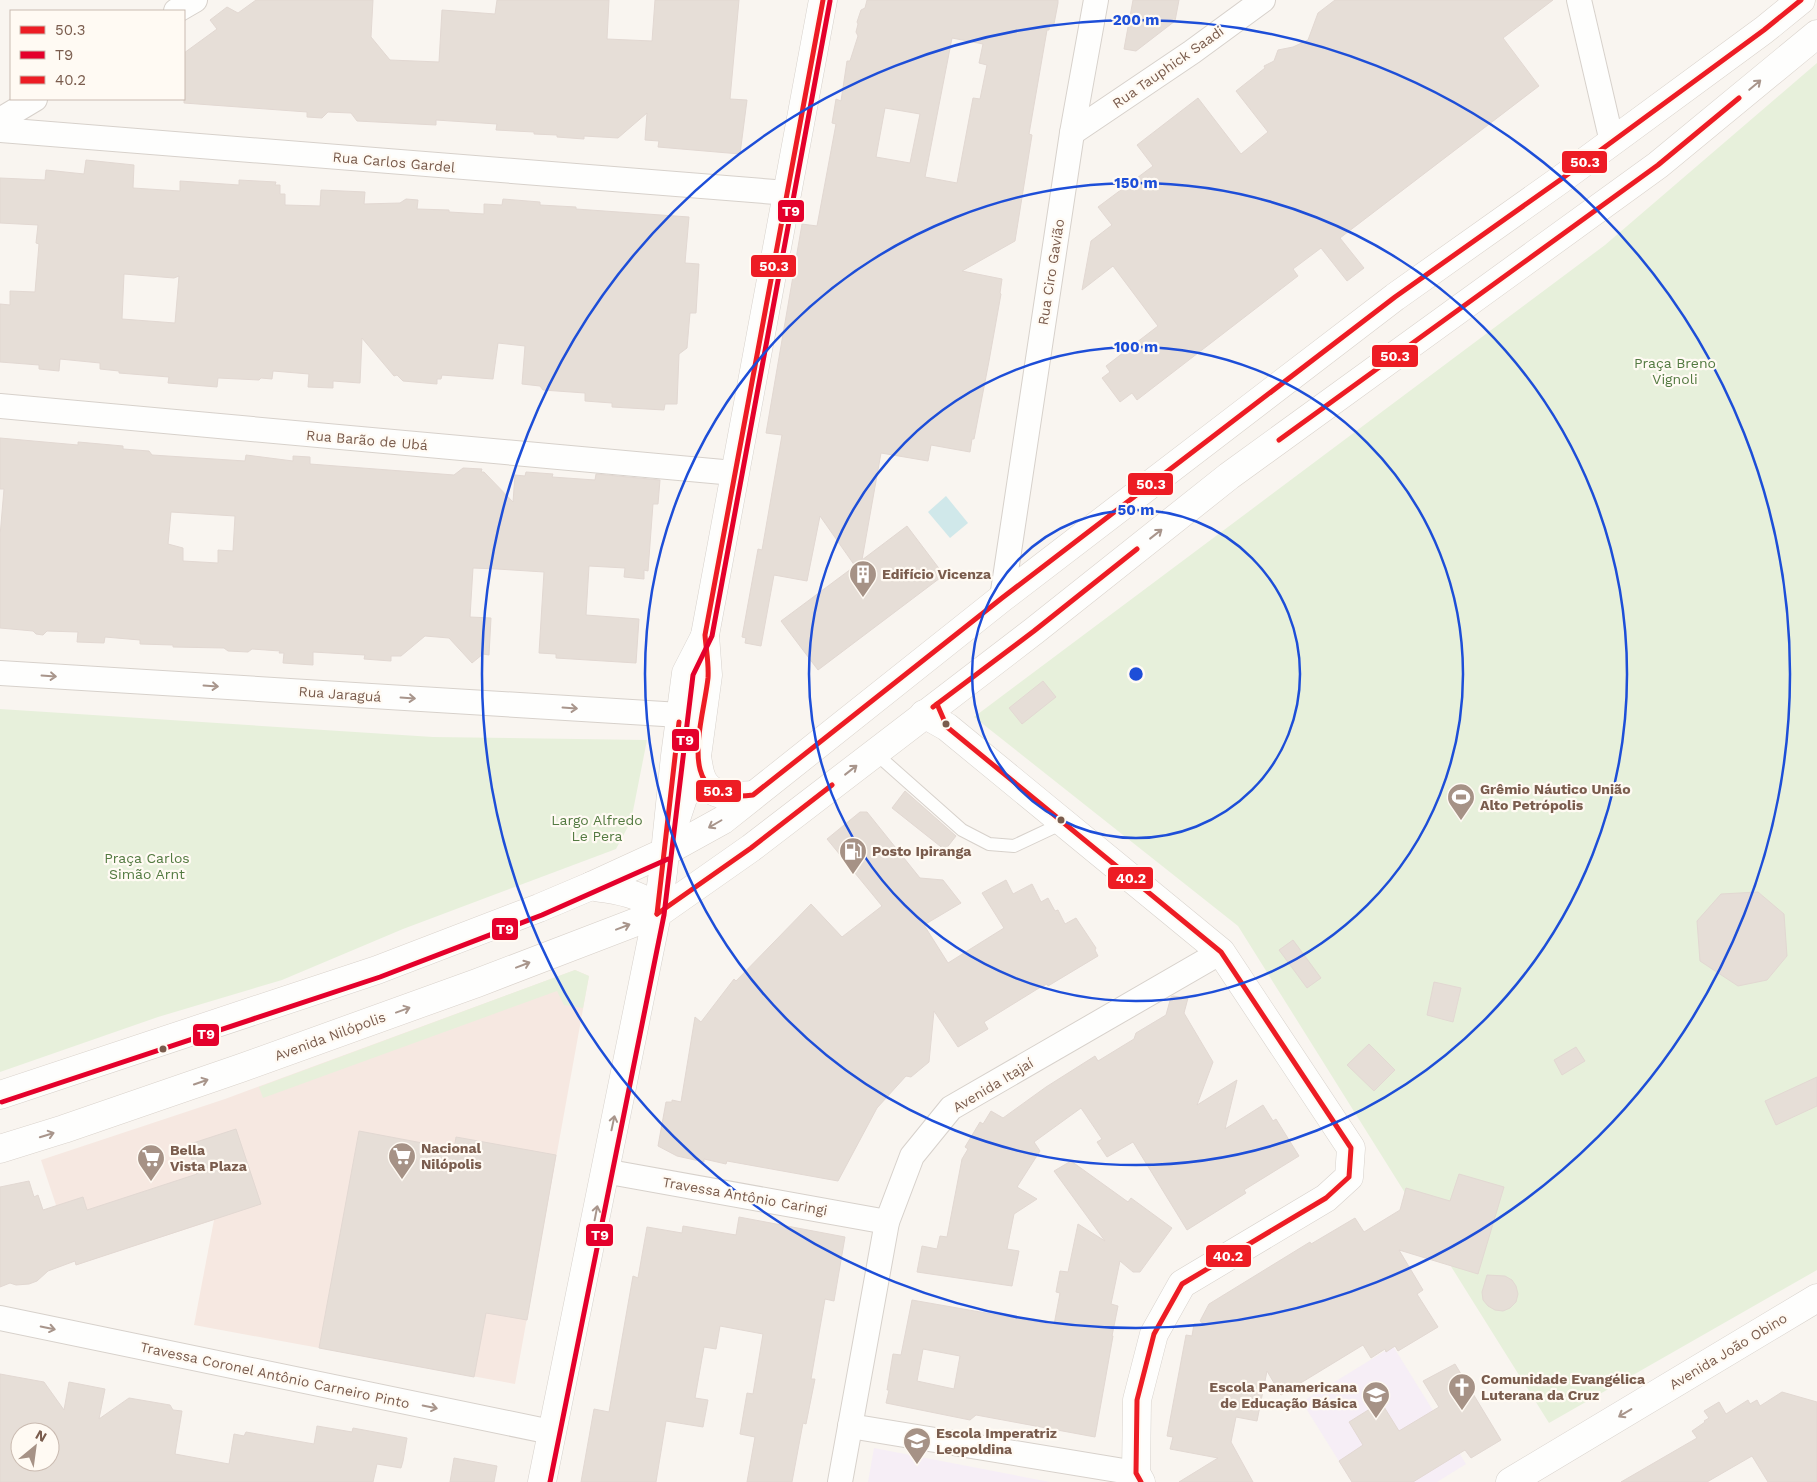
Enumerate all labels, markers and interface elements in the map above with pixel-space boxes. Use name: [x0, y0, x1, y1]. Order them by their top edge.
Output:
legend: [10, 10, 185, 100]
text: 200 m: [1113, 11, 1159, 29]
text: 50.3: [55, 21, 85, 39]
street label: Rua Tauphick Saadi: [1109, 23, 1227, 111]
text: T9: [55, 46, 73, 64]
text: 40.2: [55, 71, 86, 89]
one-way arrow: [1748, 79, 1761, 91]
street label: Rua Carlos Gardel: [332, 149, 457, 175]
line badge: 50.3: [1561, 150, 1608, 174]
text: 50.3: [1570, 154, 1600, 170]
text: 150 m: [1114, 174, 1158, 192]
line badge: T9: [777, 199, 805, 223]
text: T9: [782, 203, 800, 219]
street label: Rua Ciro Gavião: [1035, 218, 1067, 326]
line badge: 50.3: [750, 254, 797, 278]
text: 50.3: [759, 258, 789, 274]
text: 100 m: [1114, 338, 1158, 356]
line badge: 50.3: [1371, 344, 1419, 368]
text: 50.3: [1380, 348, 1410, 364]
park label: Praça Breno Vignoli: [1634, 355, 1716, 387]
street label: Rua Barão de Ubá: [306, 427, 429, 453]
line badge: 50.3: [1127, 472, 1174, 496]
text: 50.3: [1136, 476, 1166, 492]
text: 50 m: [1118, 501, 1154, 519]
one-way arrow: [1149, 529, 1162, 540]
building icon: Edifício Vicenza: [848, 559, 878, 598]
place label: Edifício Vicenza: [882, 566, 992, 582]
centre of rings: [1127, 665, 1145, 683]
one-way arrow: [40, 671, 56, 680]
one-way arrow: [203, 681, 219, 690]
street label: Rua Jaraguá: [298, 683, 382, 705]
one-way arrow: [400, 693, 416, 703]
one-way arrow: [562, 703, 578, 712]
unlabelled marker: [941, 719, 951, 729]
line badge: T9: [671, 728, 700, 752]
text: T9: [676, 732, 694, 748]
one-way arrow: [844, 765, 857, 776]
line badge: 50.3: [695, 779, 742, 803]
place label: Grêmio Náutico União Alto Petrópolis: [1480, 781, 1631, 813]
sports icon: Grêmio Náutico União Alto Petrópolis: [1446, 782, 1476, 821]
text: 50.3: [703, 783, 733, 799]
park label: Largo Alfredo Le Pera: [551, 812, 643, 844]
unlabelled marker: [1056, 815, 1066, 825]
one-way arrow: [708, 820, 722, 830]
fuel station icon: Posto Ipiranga: [838, 836, 868, 875]
place label: Posto Ipiranga: [872, 843, 972, 859]
park label: Praça Carlos Simão Arnt: [104, 850, 190, 882]
line badge: 40.2: [1107, 866, 1154, 890]
text: 40.2: [1116, 870, 1146, 886]
line badge: T9: [491, 917, 519, 941]
text: T9: [496, 921, 514, 937]
one-way arrow: [615, 921, 630, 931]
one-way arrow: [515, 960, 530, 970]
one-way arrow: [395, 1005, 410, 1014]
street label: Avenida Nilópolis: [272, 1008, 388, 1064]
line badge: T9: [192, 1023, 220, 1047]
text: T9: [197, 1026, 215, 1042]
unlabelled marker: [158, 1044, 168, 1054]
street label: Avenida Itajaí: [950, 1055, 1036, 1115]
one-way arrow: [192, 1077, 208, 1086]
one-way arrow: [609, 1115, 619, 1131]
one-way arrow: [38, 1129, 54, 1139]
place label: Nacional Nilópolis: [421, 1140, 482, 1172]
supermarket icon: Nacional Nilópolis: [387, 1141, 417, 1180]
place label: Bella Vista Plaza: [170, 1142, 248, 1174]
supermarket icon: Bella Vista Plaza: [136, 1143, 166, 1182]
street label: Travessa Antônio Caringi: [661, 1174, 829, 1218]
one-way arrow: [591, 1205, 601, 1221]
line badge: T9: [585, 1223, 614, 1247]
text: T9: [591, 1227, 609, 1243]
line badge: 40.2: [1205, 1244, 1252, 1268]
text: 40.2: [1213, 1248, 1243, 1264]
street label: Avenida João Obino: [1666, 1309, 1790, 1393]
one-way arrow: [39, 1324, 55, 1333]
street label: Travessa Coronel Antônio Carneiro Pinto: [139, 1339, 411, 1411]
place label: Comunidade Evangélica Luterana da Cruz: [1481, 1371, 1646, 1403]
church icon: Comunidade Evangélica Luterana da Cruz: [1447, 1372, 1477, 1411]
place label: Escola Panamericana de Educação Básica: [1209, 1379, 1358, 1411]
school or university icon: Escola Panamericana de Educação Básica: [1361, 1380, 1391, 1419]
one-way arrow: [421, 1403, 437, 1412]
one-way arrow: [1618, 1408, 1632, 1418]
north arrow: [10, 1422, 60, 1472]
place label: Escola Imperatriz Leopoldina: [936, 1425, 1057, 1457]
text: N: [33, 1426, 50, 1445]
school or university icon: Escola Imperatriz Leopoldina: [902, 1426, 932, 1465]

